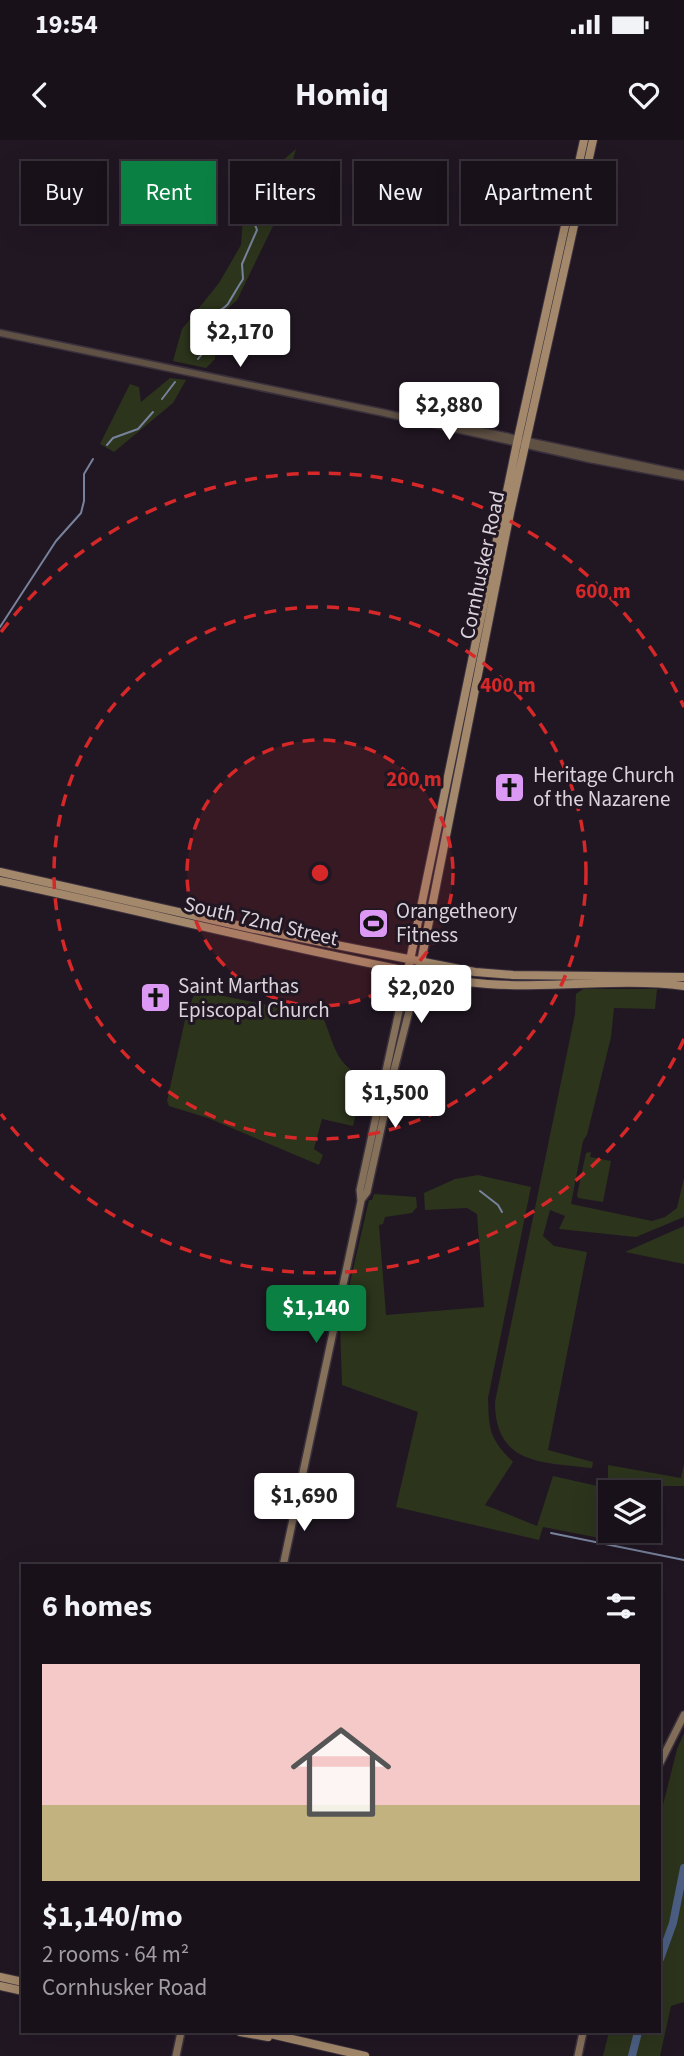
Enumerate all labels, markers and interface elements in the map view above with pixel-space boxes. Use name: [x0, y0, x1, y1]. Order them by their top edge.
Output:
text: 19:54: [35, 6, 98, 43]
text: Homiq: [295, 72, 389, 118]
icon: back: [21, 76, 59, 114]
icon: heart: [625, 76, 663, 114]
chip: Buy: [21, 161, 107, 224]
chip: Rent: [121, 161, 216, 224]
chip: Filters: [230, 161, 340, 224]
chip: New: [354, 161, 447, 224]
chip: Apartment: [461, 161, 616, 224]
pin: $2,170: [183, 310, 297, 369]
text: $2,170: [206, 315, 274, 348]
pin: $2,880: [392, 383, 506, 442]
text: $2,880: [415, 388, 483, 421]
street label: Cornhusker Road: [452, 488, 512, 642]
text: 600 m: [575, 576, 631, 606]
text: 400 m: [480, 670, 536, 700]
place label: Heritage Church of the Nazarene: [533, 760, 675, 814]
text: 200 m: [386, 764, 442, 794]
church icon: Heritage Church of the Nazarene: [493, 770, 527, 804]
centre of rings: [308, 861, 332, 885]
street label: South 72nd Street: [181, 889, 341, 953]
place label: Orangetheory Fitness: [396, 896, 517, 950]
sports icon: Orangetheory Fitness: [356, 906, 390, 940]
pin: $2,020: [364, 966, 478, 1025]
place label: Saint Marthas Episcopal Church: [178, 971, 330, 1025]
text: $2,020: [387, 971, 455, 1004]
church icon: Saint Marthas Episcopal Church: [138, 981, 172, 1015]
pin: $1,500: [338, 1070, 452, 1130]
text: $1,500: [361, 1076, 429, 1109]
pin: $1,140: [259, 1286, 373, 1345]
text: $1,140: [282, 1291, 350, 1324]
pin: $1,690: [247, 1474, 361, 1533]
text: $1,690: [270, 1479, 338, 1512]
map controls: [598, 1480, 661, 1543]
button: layers: [598, 1480, 661, 1543]
text: 6 homes: [42, 1585, 152, 1628]
icon: filters: [602, 1587, 640, 1625]
icon: home: [278, 1709, 404, 1835]
text: $1,140/mo: [42, 1895, 183, 1938]
text: 2 rooms · 64 m²: [42, 1938, 189, 1971]
text: Cornhusker Road: [42, 1971, 207, 2004]

